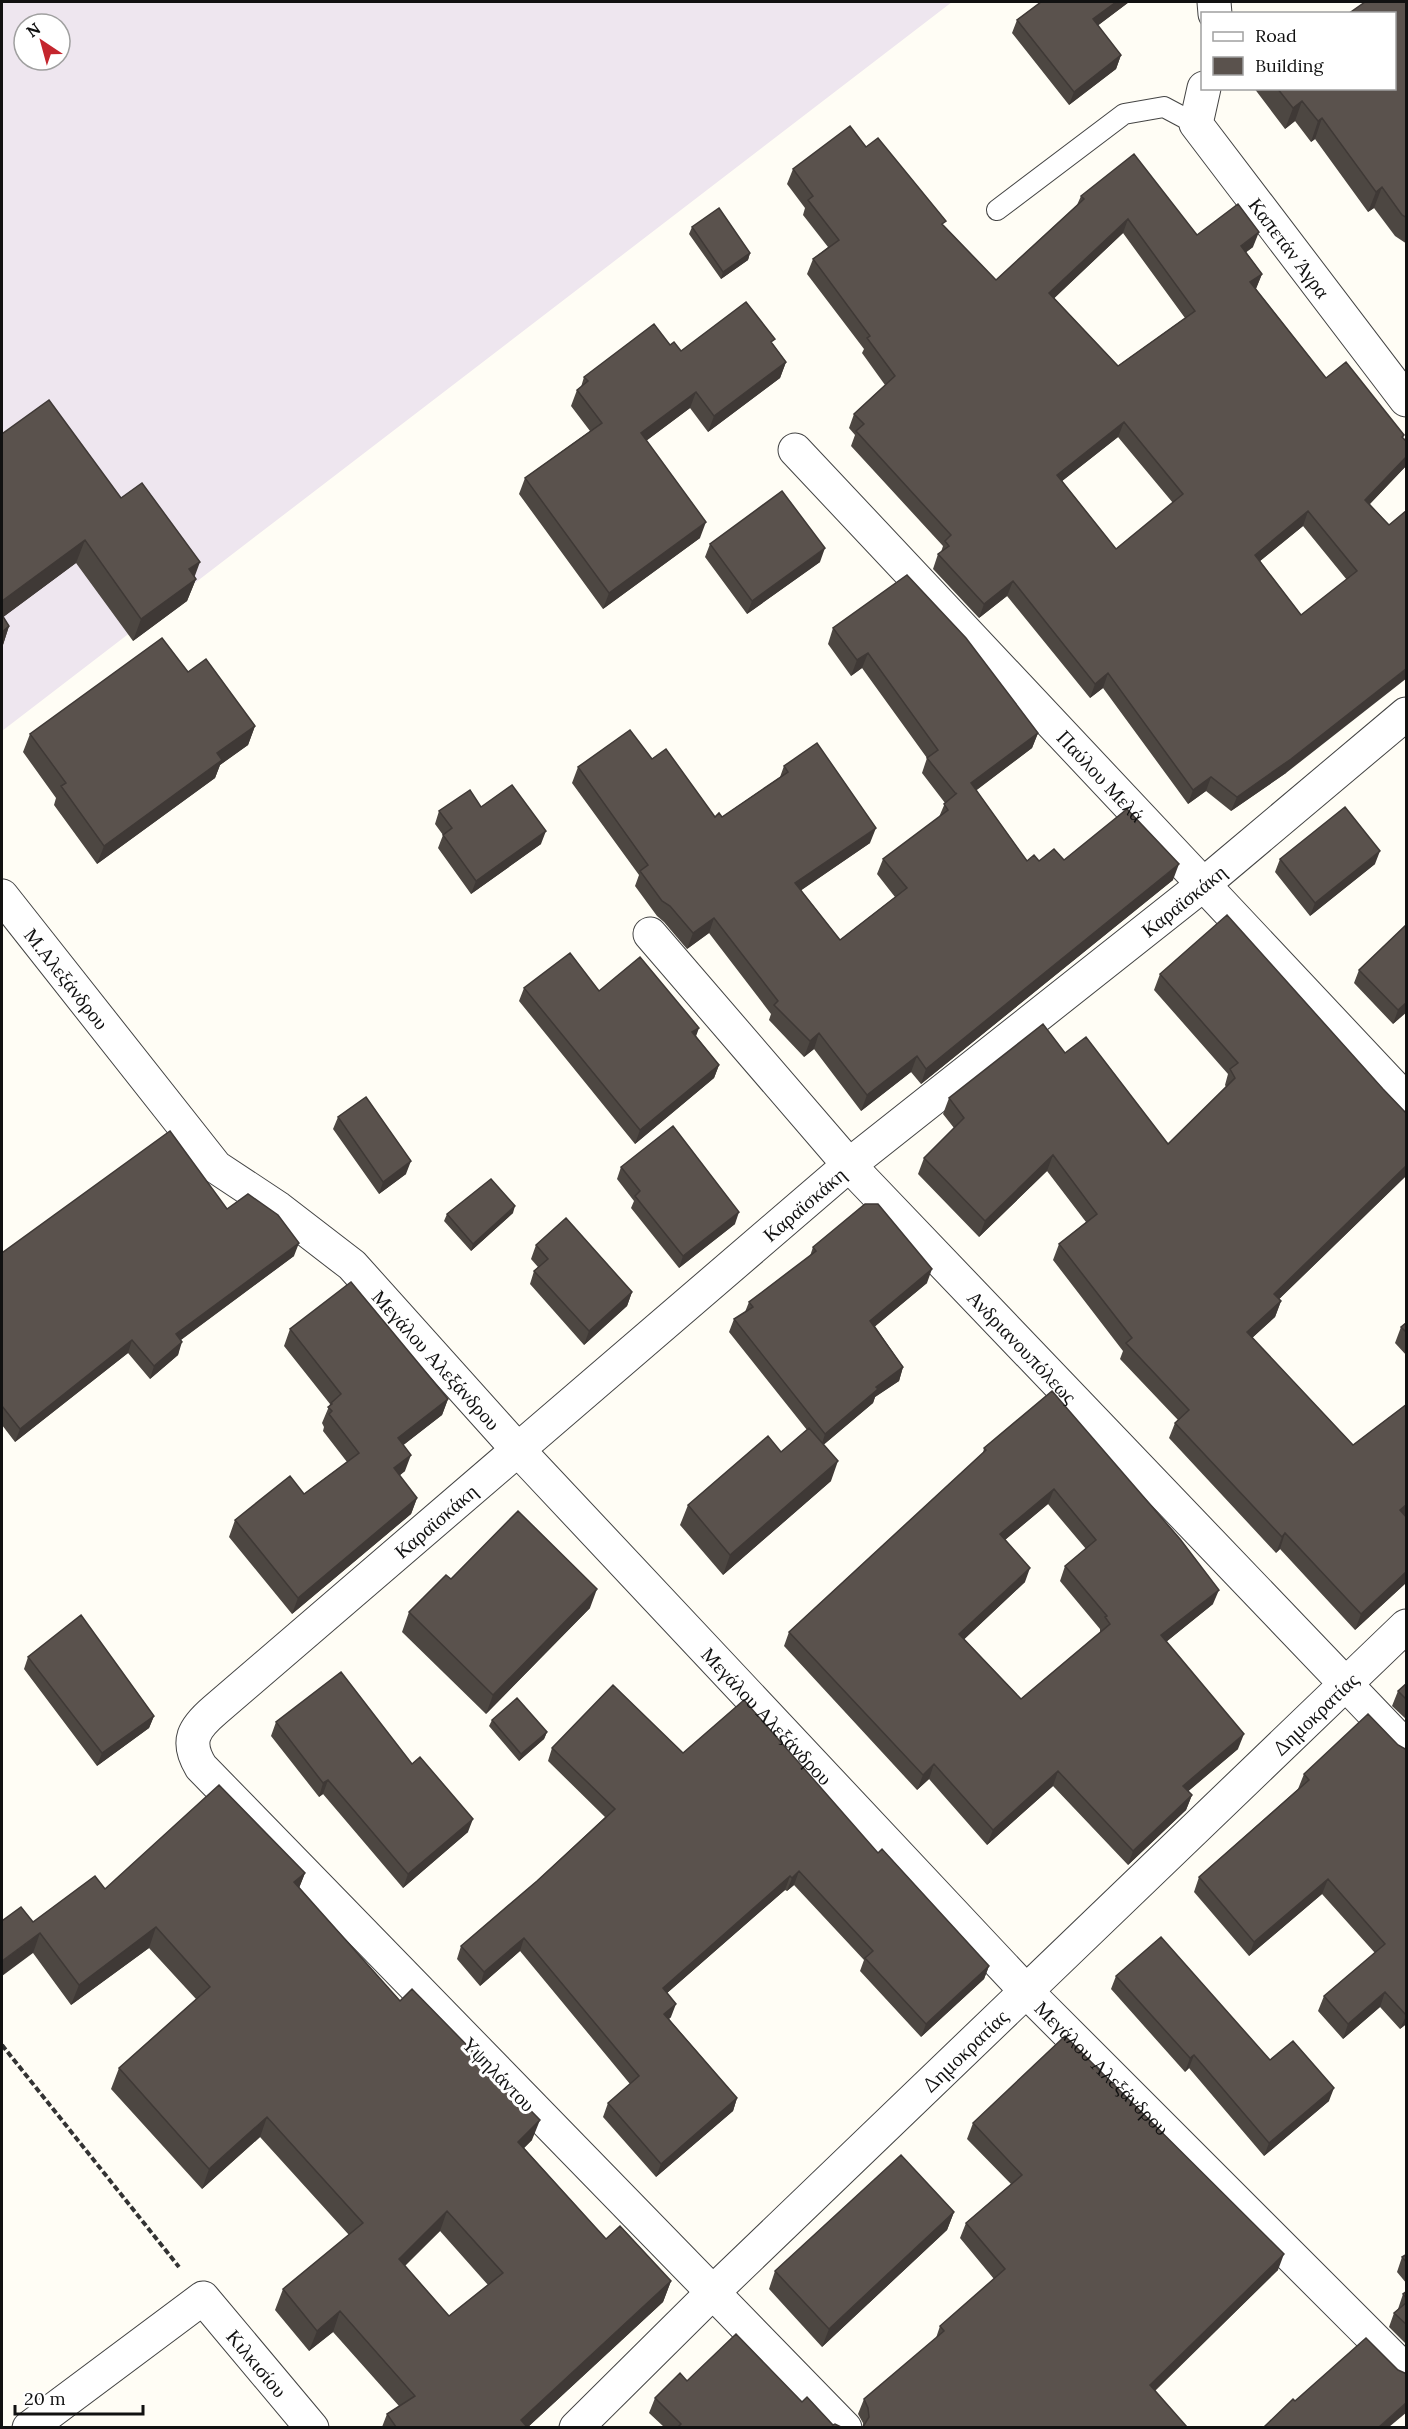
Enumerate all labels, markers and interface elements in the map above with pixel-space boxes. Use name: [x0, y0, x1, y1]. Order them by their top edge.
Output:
north arrow: [12, 12, 72, 72]
legend: [1201, 12, 1396, 90]
text: N: [22, 18, 44, 42]
text: Road: [1255, 24, 1297, 47]
text: Building: [1255, 54, 1325, 77]
street label: Καπετάν Άγρα: [1244, 192, 1336, 303]
street label: Παύλου Μελά: [1052, 725, 1151, 827]
street label: Καραϊσκάκη: [1136, 859, 1231, 942]
street label: Μ.Αλεξάνδρου: [19, 923, 115, 1034]
street label: Καραϊσκάκη: [757, 1161, 851, 1246]
street label: Μεγάλου Αλεξάνδρου: [367, 1284, 506, 1435]
street label: Ανδριανουπόλεως: [963, 1285, 1083, 1408]
street label: Καραϊσκάκη: [389, 1478, 482, 1563]
street label: Μεγάλου Αλεξάνδρου: [697, 1641, 838, 1790]
street label: Δημοκρατίας: [1267, 1667, 1363, 1760]
street label: Μεγάλου Αλεξάνδρου: [1030, 1995, 1175, 2140]
street label: Δημοκρατίας: [917, 2003, 1013, 2097]
street label: Υψηλάντου: [457, 2031, 541, 2117]
street label: Κιλκισίου: [222, 2324, 293, 2402]
scale bar: [15, 2378, 142, 2416]
text: 20 m: [24, 2387, 66, 2410]

